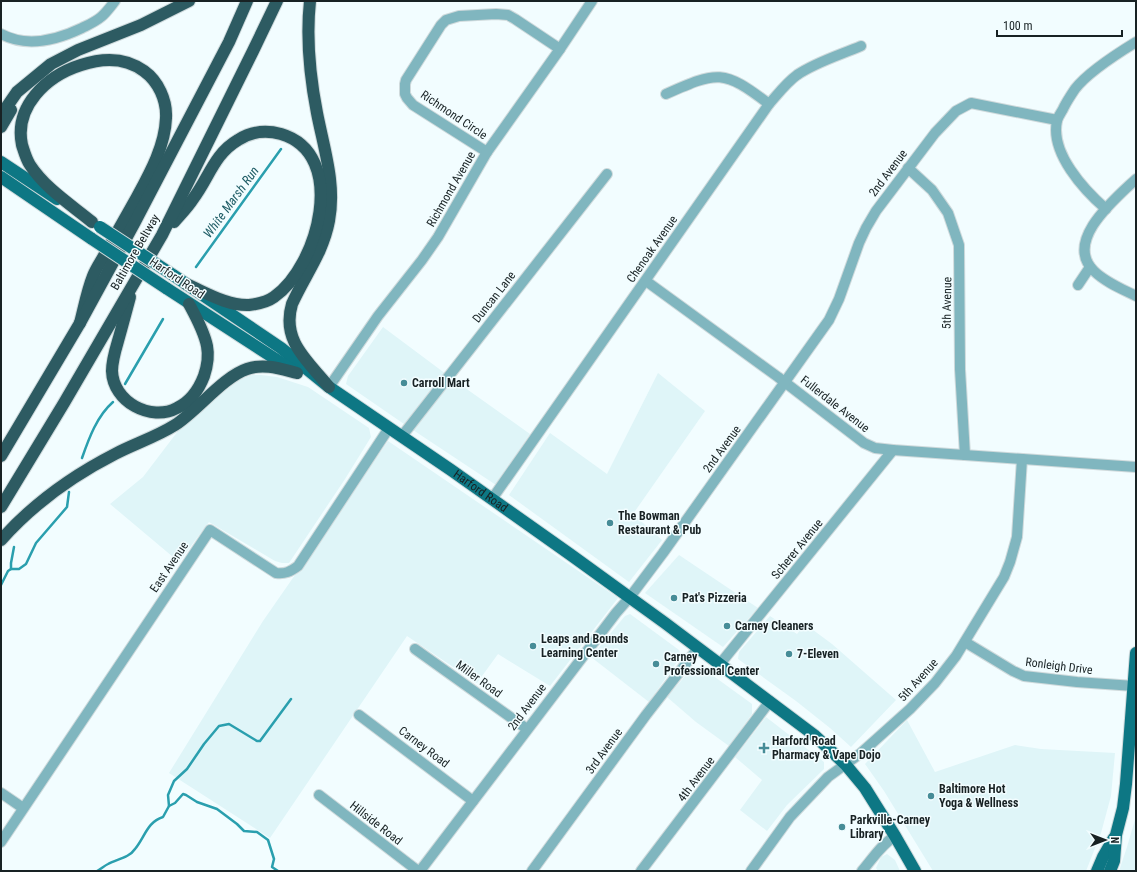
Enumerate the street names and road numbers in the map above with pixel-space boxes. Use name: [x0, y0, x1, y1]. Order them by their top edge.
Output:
street label: Richmond Circle: [418, 88, 490, 143]
street label: 2nd Avenue: [866, 147, 910, 199]
street label: Richmond Avenue: [424, 149, 478, 229]
street label: Baltimore Beltway: [108, 212, 162, 292]
street label: Chenoak Avenue: [624, 213, 680, 285]
street label: Harford Road: [147, 255, 207, 301]
street label: Duncan Lane: [470, 268, 519, 325]
street label: 5th Avenue: [940, 276, 954, 329]
street label: Fullerdale Avenue: [798, 373, 872, 435]
street label: 2nd Avenue: [700, 422, 744, 475]
street label: Harford Road: [451, 467, 510, 515]
street label: Scherer Avenue: [768, 516, 826, 582]
street label: East Avenue: [147, 539, 191, 595]
street label: Ronleigh Drive: [1025, 655, 1094, 677]
street label: 5th Avenue: [895, 656, 941, 704]
street label: Miller Road: [453, 658, 505, 700]
street label: 2nd Avenue: [505, 681, 549, 733]
street label: Carney Road: [396, 724, 452, 770]
street label: 3rd Avenue: [583, 725, 625, 776]
street label: 4th Avenue: [675, 753, 718, 804]
street label: Hillside Road: [347, 798, 405, 848]

